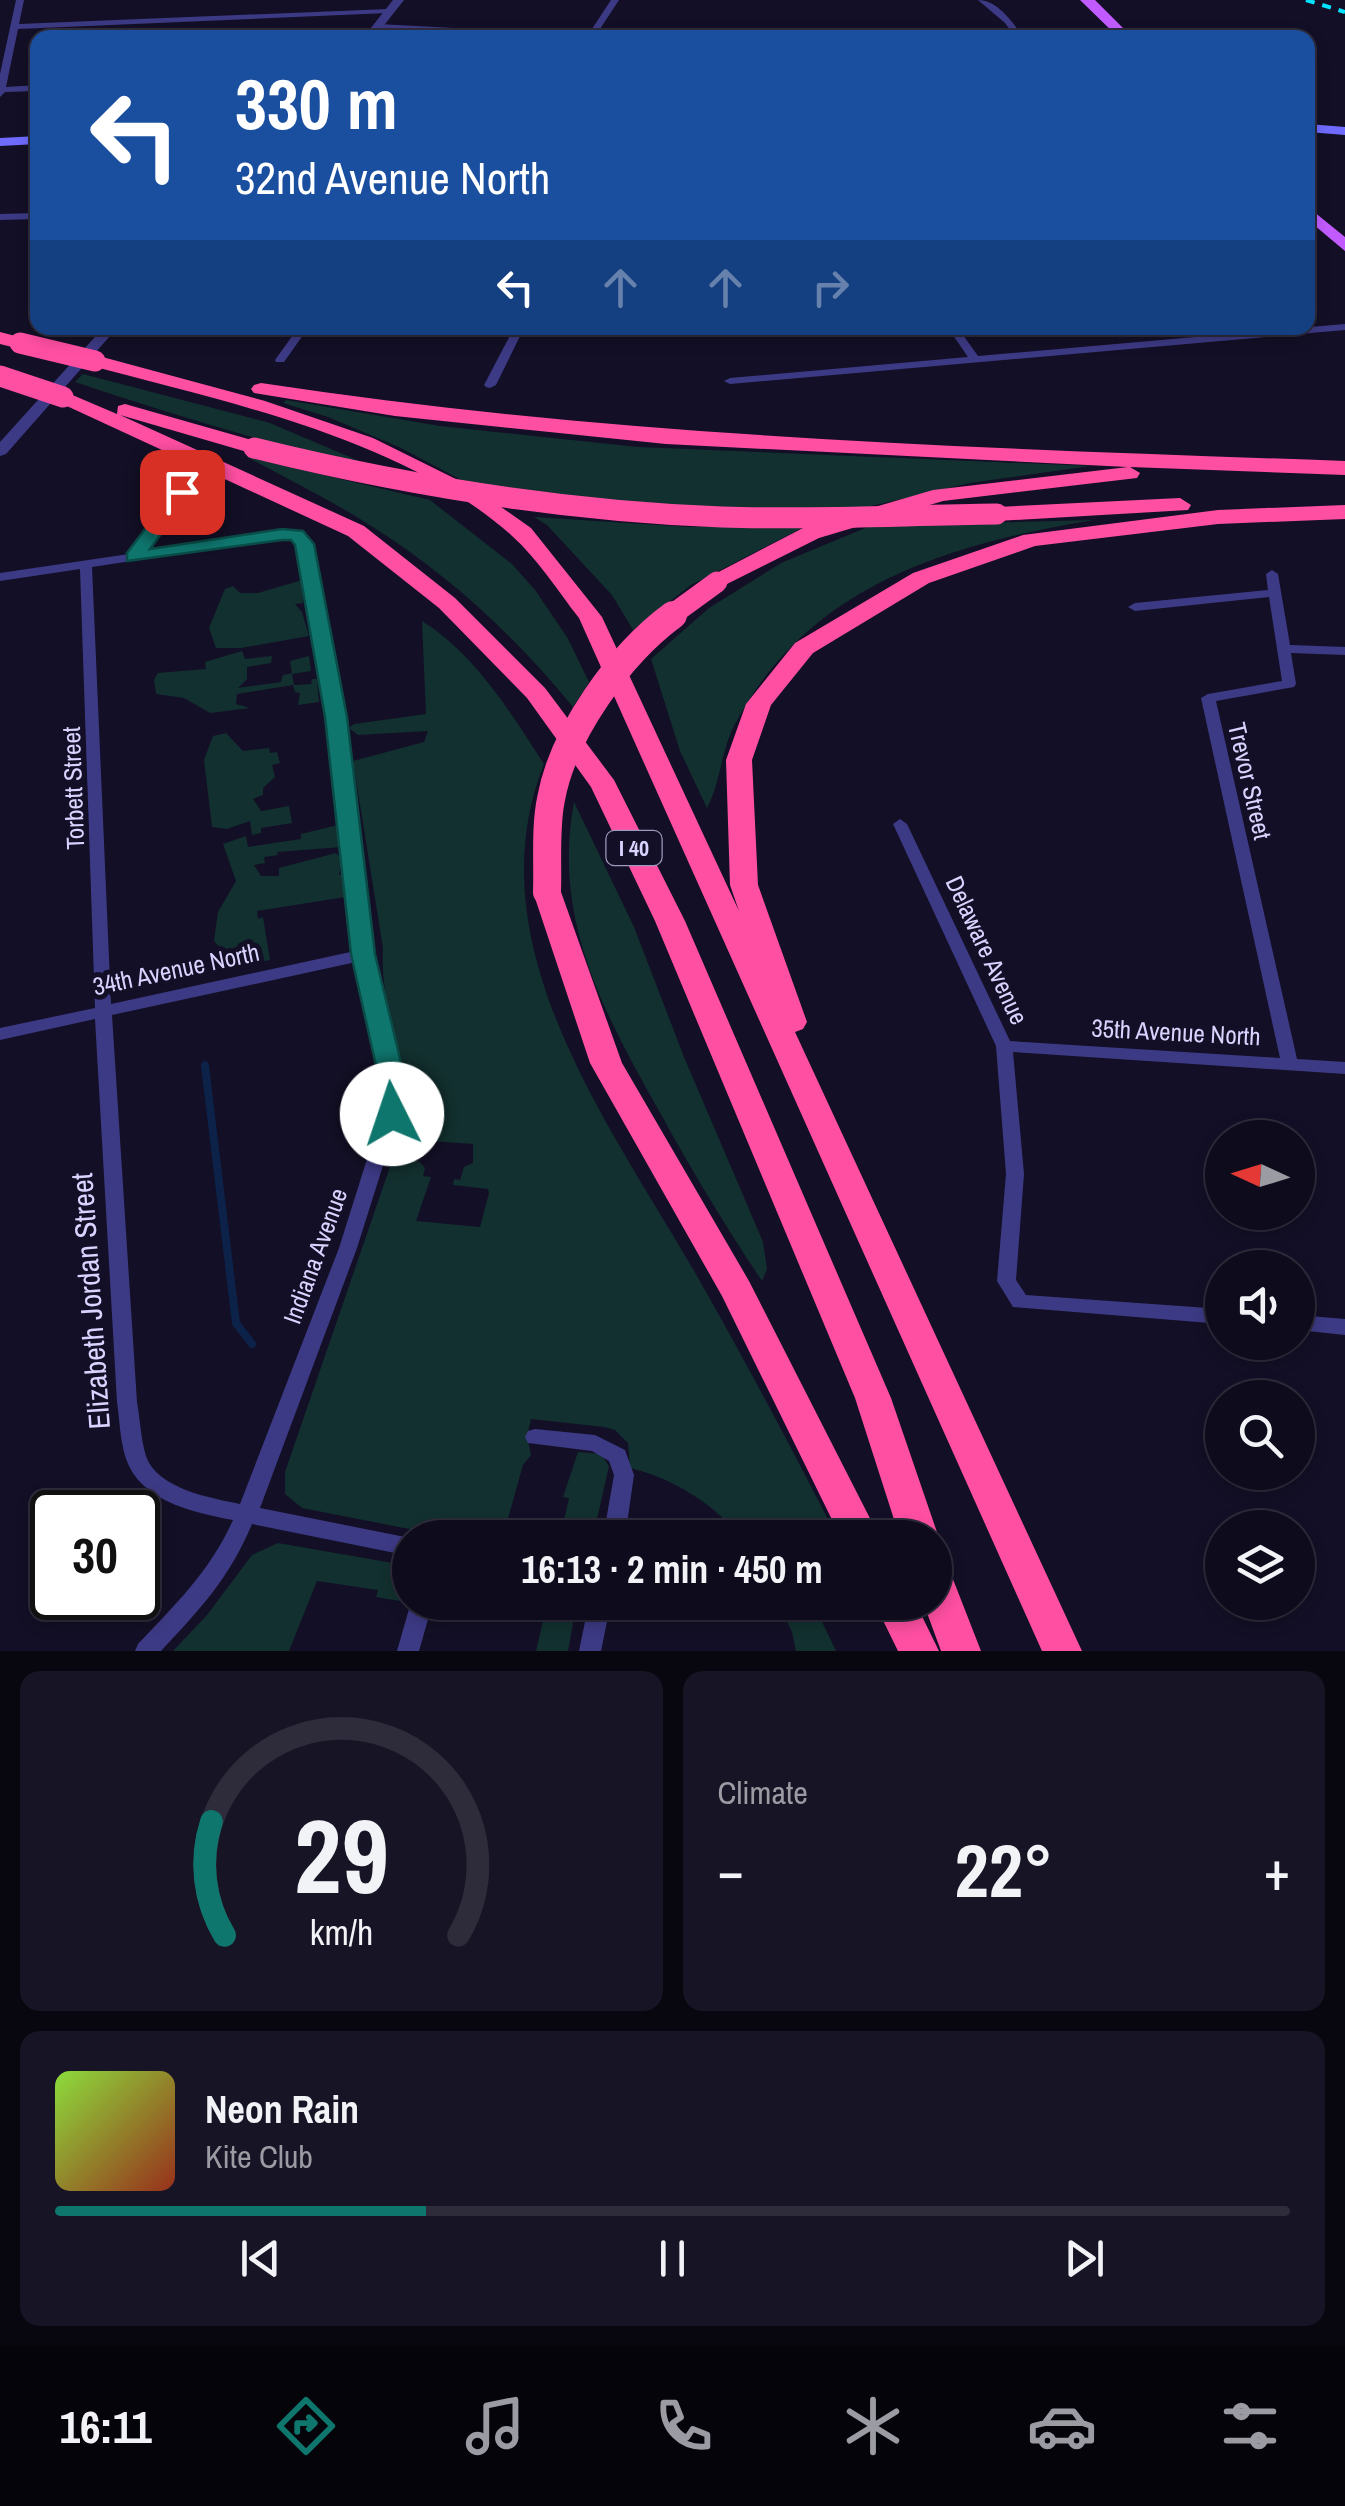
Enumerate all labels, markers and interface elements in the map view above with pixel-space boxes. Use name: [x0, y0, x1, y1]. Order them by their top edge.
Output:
text: 330 m: [235, 57, 398, 151]
icon: left: [70, 70, 200, 200]
text: 32nd Avenue North: [235, 147, 550, 208]
icon: left: [488, 260, 543, 315]
icon: ahead: [593, 260, 648, 315]
icon: ahead: [698, 260, 753, 315]
icon: right: [803, 260, 858, 315]
pin: [140, 450, 225, 535]
icon: arrive: [155, 465, 210, 520]
street label: Trevor Street: [1220, 719, 1280, 843]
street label: Torbett Street: [54, 726, 92, 850]
road number: I 40: [606, 831, 662, 865]
street label: Delaware Avenue: [938, 870, 1036, 1030]
street label: 34th Avenue North: [90, 935, 262, 1003]
street label: 35th Avenue North: [1090, 1011, 1262, 1053]
position arrow: [340, 1062, 444, 1166]
north arrow: [1205, 1120, 1315, 1230]
map controls: [1205, 1120, 1315, 1620]
street label: Elizabeth Jordan Street: [61, 1171, 119, 1431]
street label: Indiana Avenue: [275, 1183, 355, 1329]
button: sound: [1205, 1250, 1315, 1360]
button: search: [1205, 1380, 1315, 1490]
speed limit sign: 30: [30, 1490, 160, 1620]
button: layers: [1205, 1510, 1315, 1620]
text: 16:13 · 2 min · 450 m: [521, 1544, 823, 1595]
text: Climate: [718, 1771, 808, 1814]
text: 29: [294, 1785, 389, 1925]
text: 22°: [955, 1819, 1053, 1920]
text: −: [718, 1833, 744, 1907]
text: +: [1264, 1833, 1290, 1907]
text: km/h: [309, 1908, 373, 1956]
text: Neon Rain: [205, 2084, 359, 2135]
text: Kite Club: [205, 2135, 313, 2178]
icon: previous: [233, 2231, 288, 2286]
icon: pause: [645, 2231, 700, 2286]
icon: next: [1057, 2231, 1112, 2286]
icon: directions: [271, 2391, 341, 2461]
icon: music: [460, 2391, 530, 2461]
icon: phone: [649, 2391, 719, 2461]
icon: climate: [838, 2391, 908, 2461]
icon: car: [1027, 2391, 1097, 2461]
icon: filters: [1215, 2391, 1285, 2461]
text: 16:11: [59, 2396, 152, 2457]

